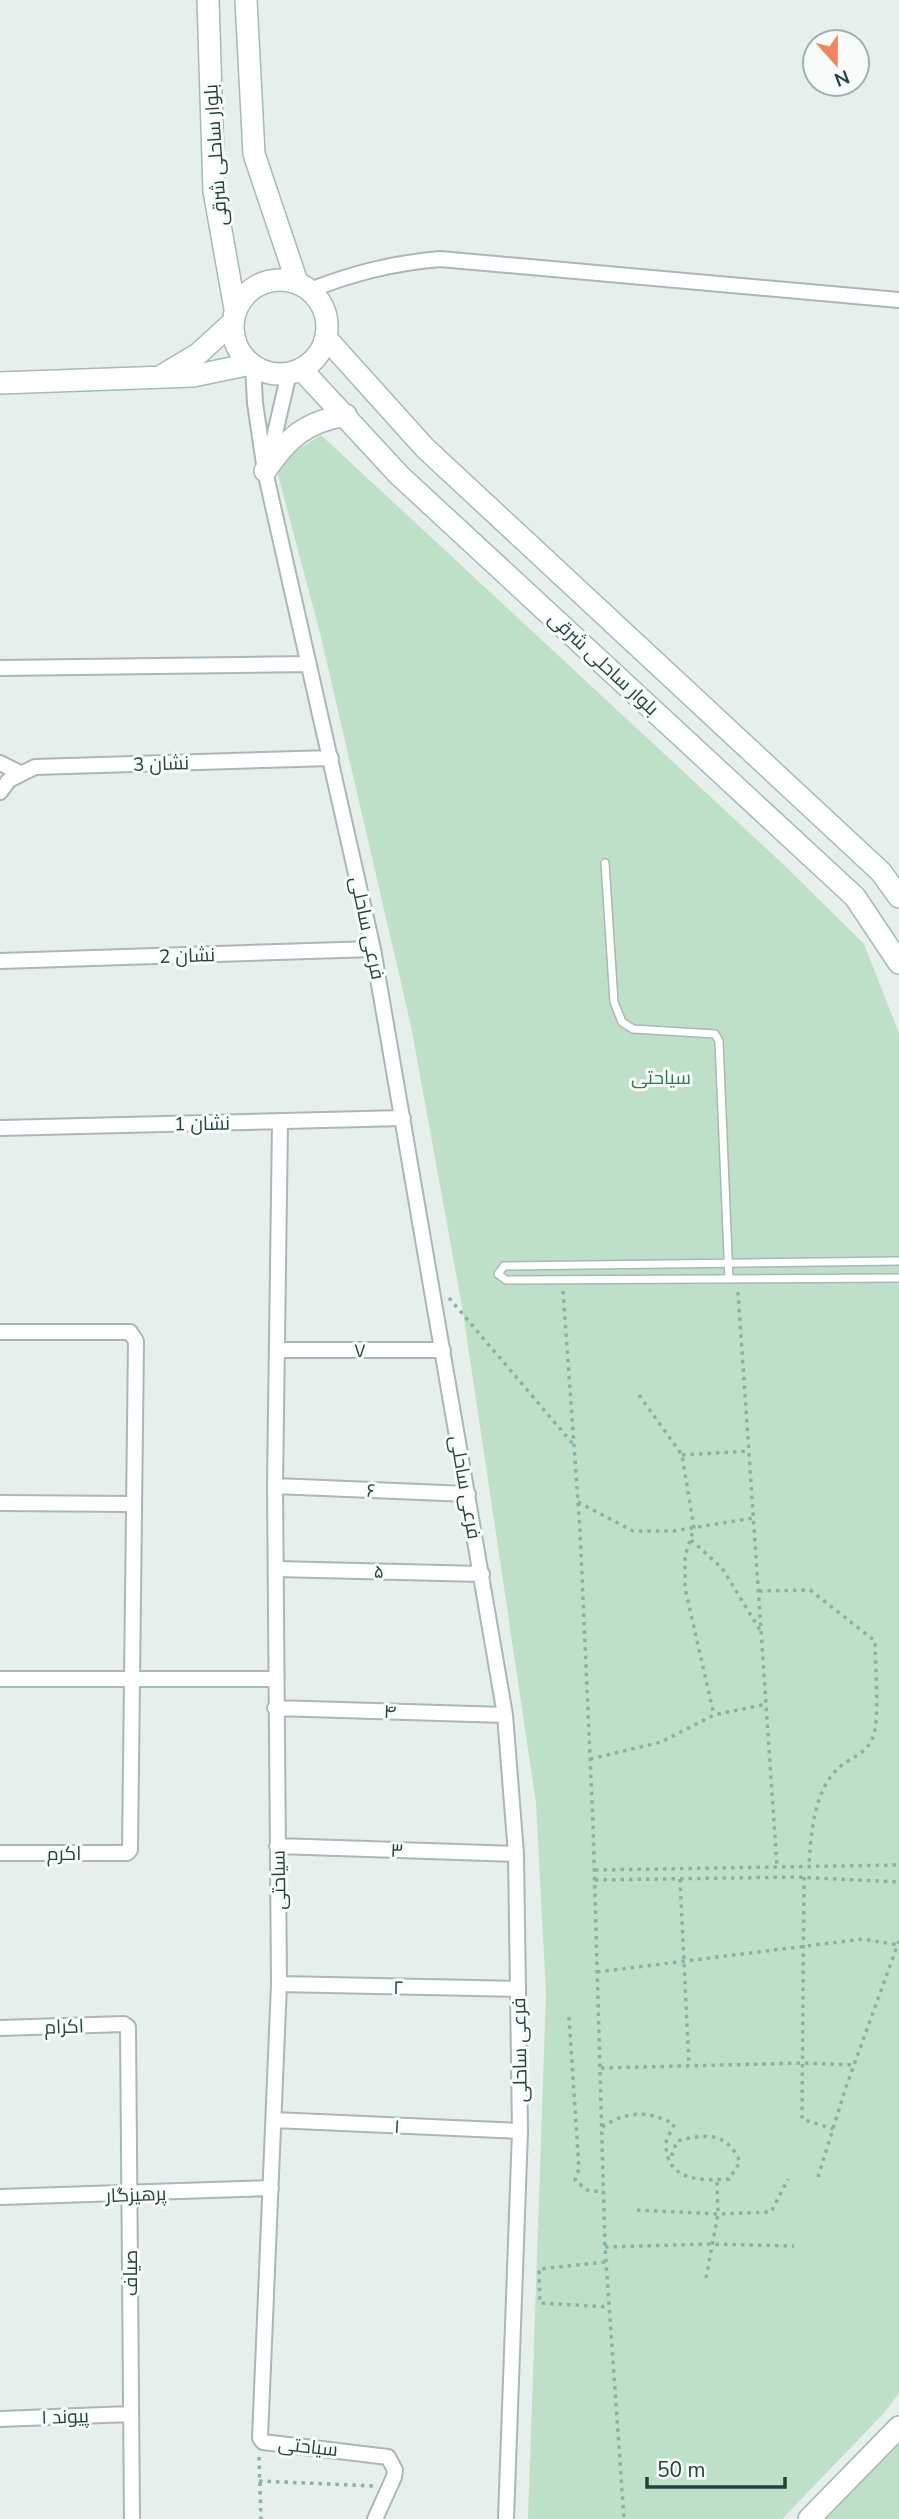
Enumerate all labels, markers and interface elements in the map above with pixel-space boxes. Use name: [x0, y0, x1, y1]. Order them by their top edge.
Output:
north arrow: [801, 28, 871, 98]
text: N: [830, 63, 853, 93]
street label: بلوار ساحلی شرقی: [198, 83, 234, 227]
street label: بلوار ساحلی شرقی: [543, 606, 664, 722]
street label: نشان 3: [133, 750, 189, 778]
street label: فرعی ساحلی: [343, 874, 391, 982]
street label: نشان 2: [159, 942, 215, 970]
park label: سیاحتی: [631, 1065, 691, 1091]
street label: نشان 1: [174, 1111, 230, 1137]
street label: ۷: [354, 1338, 366, 1364]
street label: فرعی ساحلی: [443, 1433, 487, 1541]
street label: ۶: [366, 1478, 376, 1504]
street label: ۵: [373, 1559, 385, 1585]
street label: ۴: [383, 1699, 397, 1725]
street label: ۳: [390, 1838, 404, 1864]
street label: اکرم: [47, 1841, 81, 1867]
street label: سیاحتی: [265, 1850, 293, 1910]
street label: ۲: [393, 1975, 403, 2001]
street label: فرعی ساحلی: [506, 1997, 534, 2103]
street label: اکرام: [44, 2013, 84, 2041]
street label: ۱: [393, 2114, 401, 2140]
street label: پرهیزگار: [104, 2181, 167, 2209]
street label: صیاف: [118, 2250, 144, 2296]
street label: پیوند ۱: [41, 2403, 89, 2431]
street label: سیاحتی: [277, 2431, 339, 2463]
scale bar: [647, 2446, 785, 2490]
text: 50 m: [657, 2456, 706, 2484]

